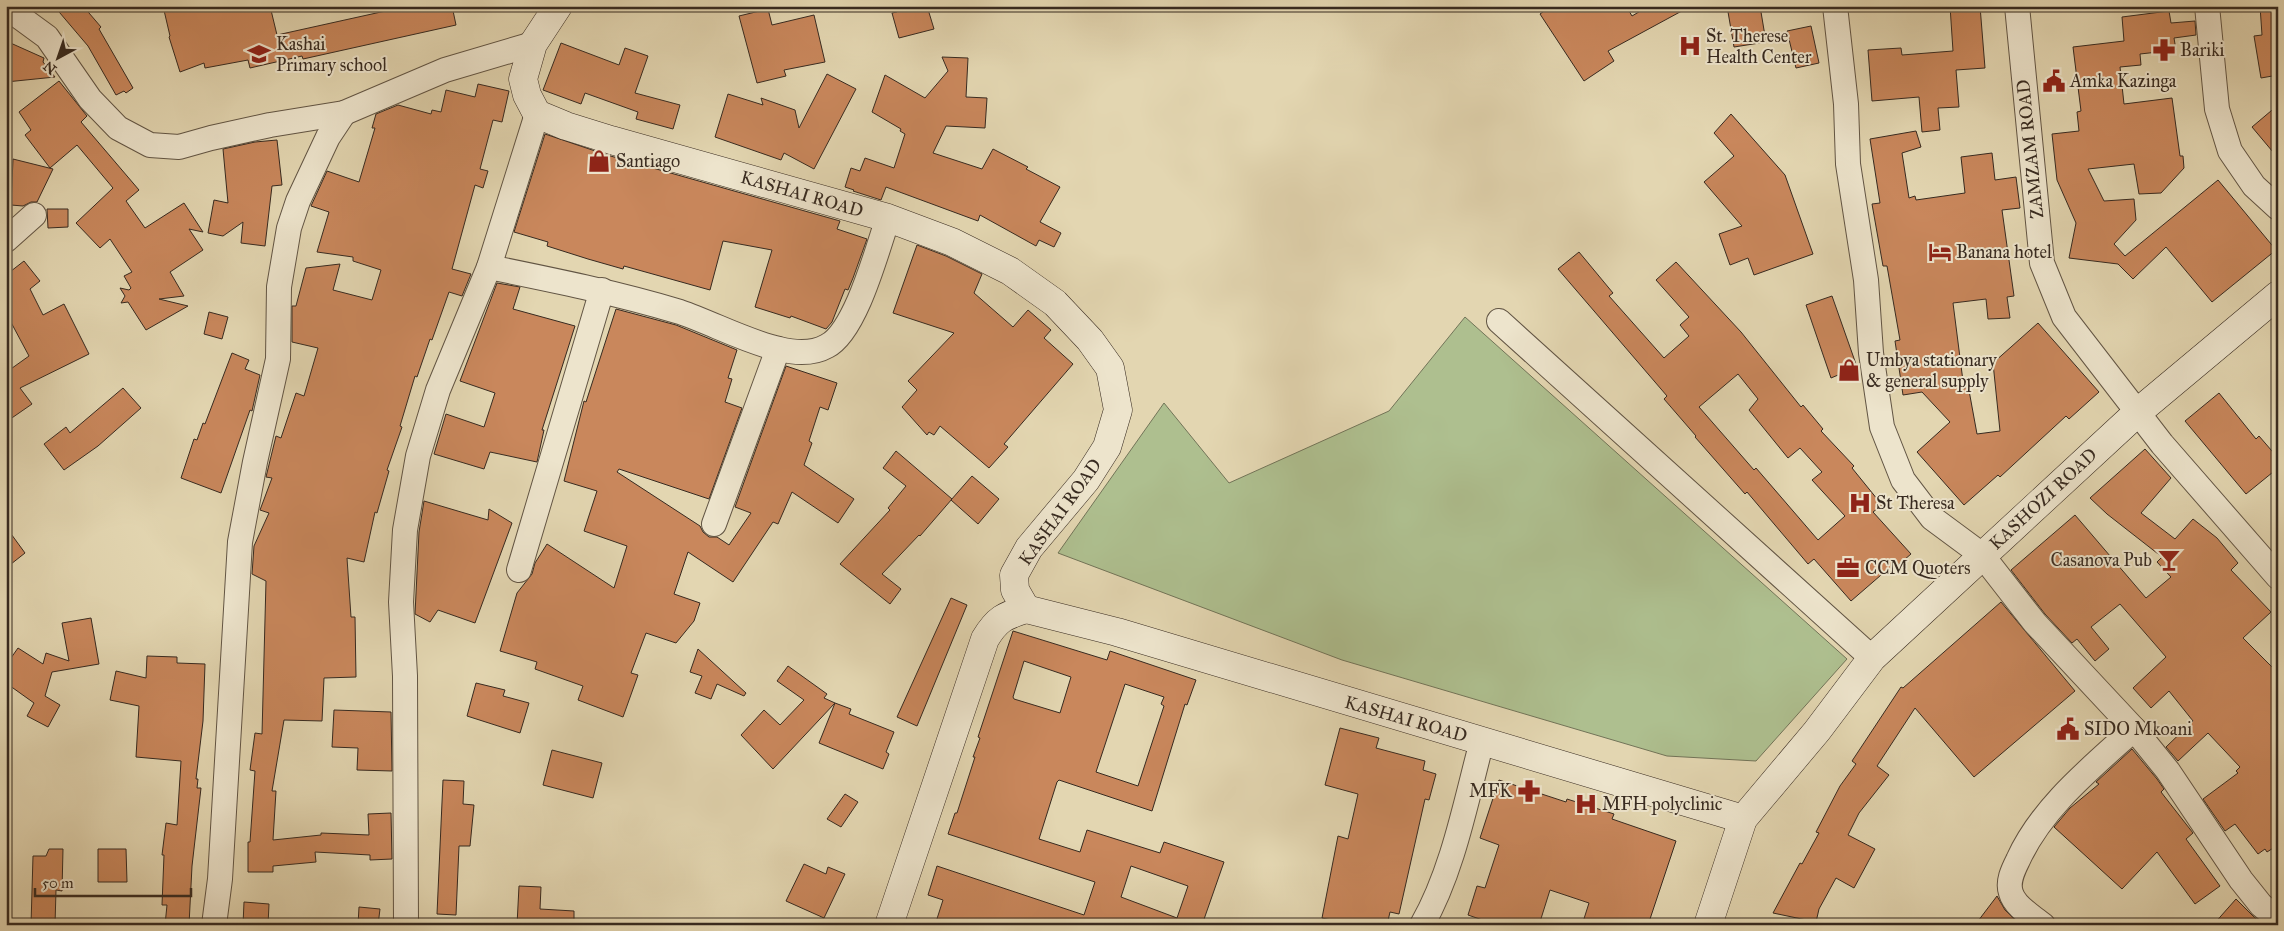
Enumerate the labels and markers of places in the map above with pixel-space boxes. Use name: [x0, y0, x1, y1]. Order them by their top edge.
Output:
place label: St. Therese Health Center: [1706, 25, 1812, 68]
place label: Kashai Primary school: [276, 33, 387, 76]
hospital icon: St. Therese Health Center: [1677, 33, 1703, 59]
pharmacy icon: Bariki: [2151, 37, 2177, 63]
place label: Bariki: [2180, 39, 2225, 61]
school or university icon: Kashai Primary school: [246, 41, 272, 67]
public building icon: Amka Kazinga: [2041, 68, 2067, 94]
place label: Amka Kazinga: [2069, 70, 2177, 93]
shop icon: Santiago: [586, 148, 612, 174]
place label: Santiago: [616, 150, 680, 173]
hotel icon: Banana hotel: [1927, 239, 1953, 265]
place label: Banana hotel: [1956, 241, 2052, 263]
place label: Umbya stationary & general supply: [1866, 349, 1997, 393]
shop icon: Umbya stationary & general supply: [1836, 357, 1862, 383]
hospital icon: St Theresa: [1847, 490, 1873, 516]
place label: St Theresa: [1876, 492, 1955, 514]
bar icon: Casanova Pub: [2156, 547, 2182, 573]
place label: Casanova Pub: [2050, 549, 2152, 571]
office icon: CCM Quoters: [1835, 555, 1861, 581]
place label: CCM Quoters: [1865, 557, 1971, 579]
public building icon: SIDO Mkoani: [2055, 716, 2081, 742]
place label: SIDO Mkoani: [2084, 718, 2192, 740]
pharmacy icon: MFK: [1516, 778, 1542, 804]
place label: MFK: [1469, 780, 1513, 802]
hospital icon: MFH polyclinic: [1573, 791, 1599, 817]
place label: MFH polyclinic: [1602, 793, 1723, 815]

